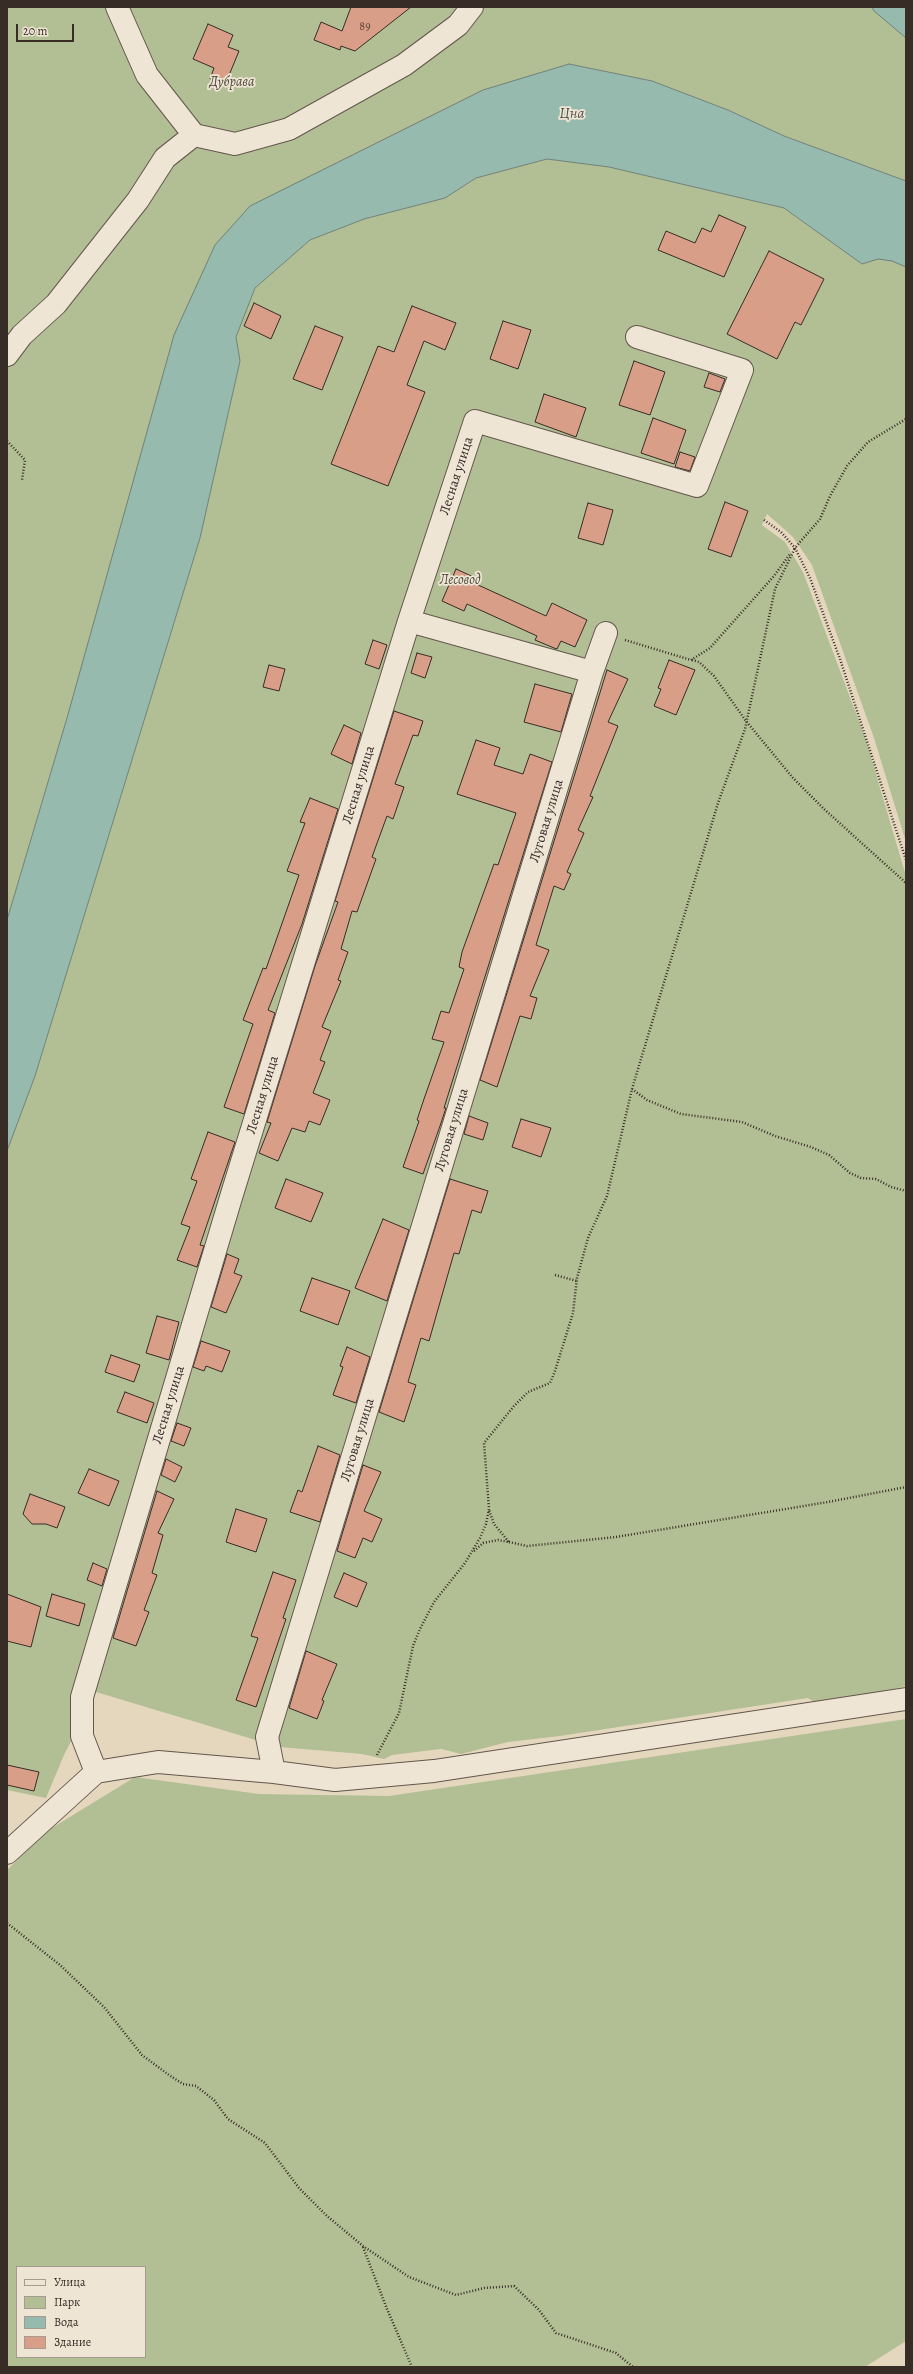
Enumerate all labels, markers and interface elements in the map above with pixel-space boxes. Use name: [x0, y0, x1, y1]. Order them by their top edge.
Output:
scale bar: [18, 16, 76, 42]
house number: 89: [359, 20, 371, 34]
text: 20 m: [23, 23, 47, 39]
park label: Дубрава: [209, 75, 255, 91]
water label: Цна: [560, 105, 584, 123]
street label: Лесная улица: [436, 435, 478, 517]
park label: Лесовод: [439, 573, 481, 589]
street label: Лесная улица: [339, 744, 379, 826]
street label: Луговая улица: [526, 777, 568, 865]
street label: Лесная улица: [243, 1054, 283, 1136]
street label: Луговая улица: [431, 1086, 473, 1174]
street label: Лесная улица: [149, 1364, 189, 1446]
street label: Луговая улица: [337, 1396, 379, 1484]
legend: [16, 2266, 146, 2358]
text: Улица: [54, 2274, 85, 2290]
text: Парк: [54, 2294, 80, 2310]
text: Вода: [54, 2314, 79, 2330]
text: Здание: [54, 2334, 91, 2350]

